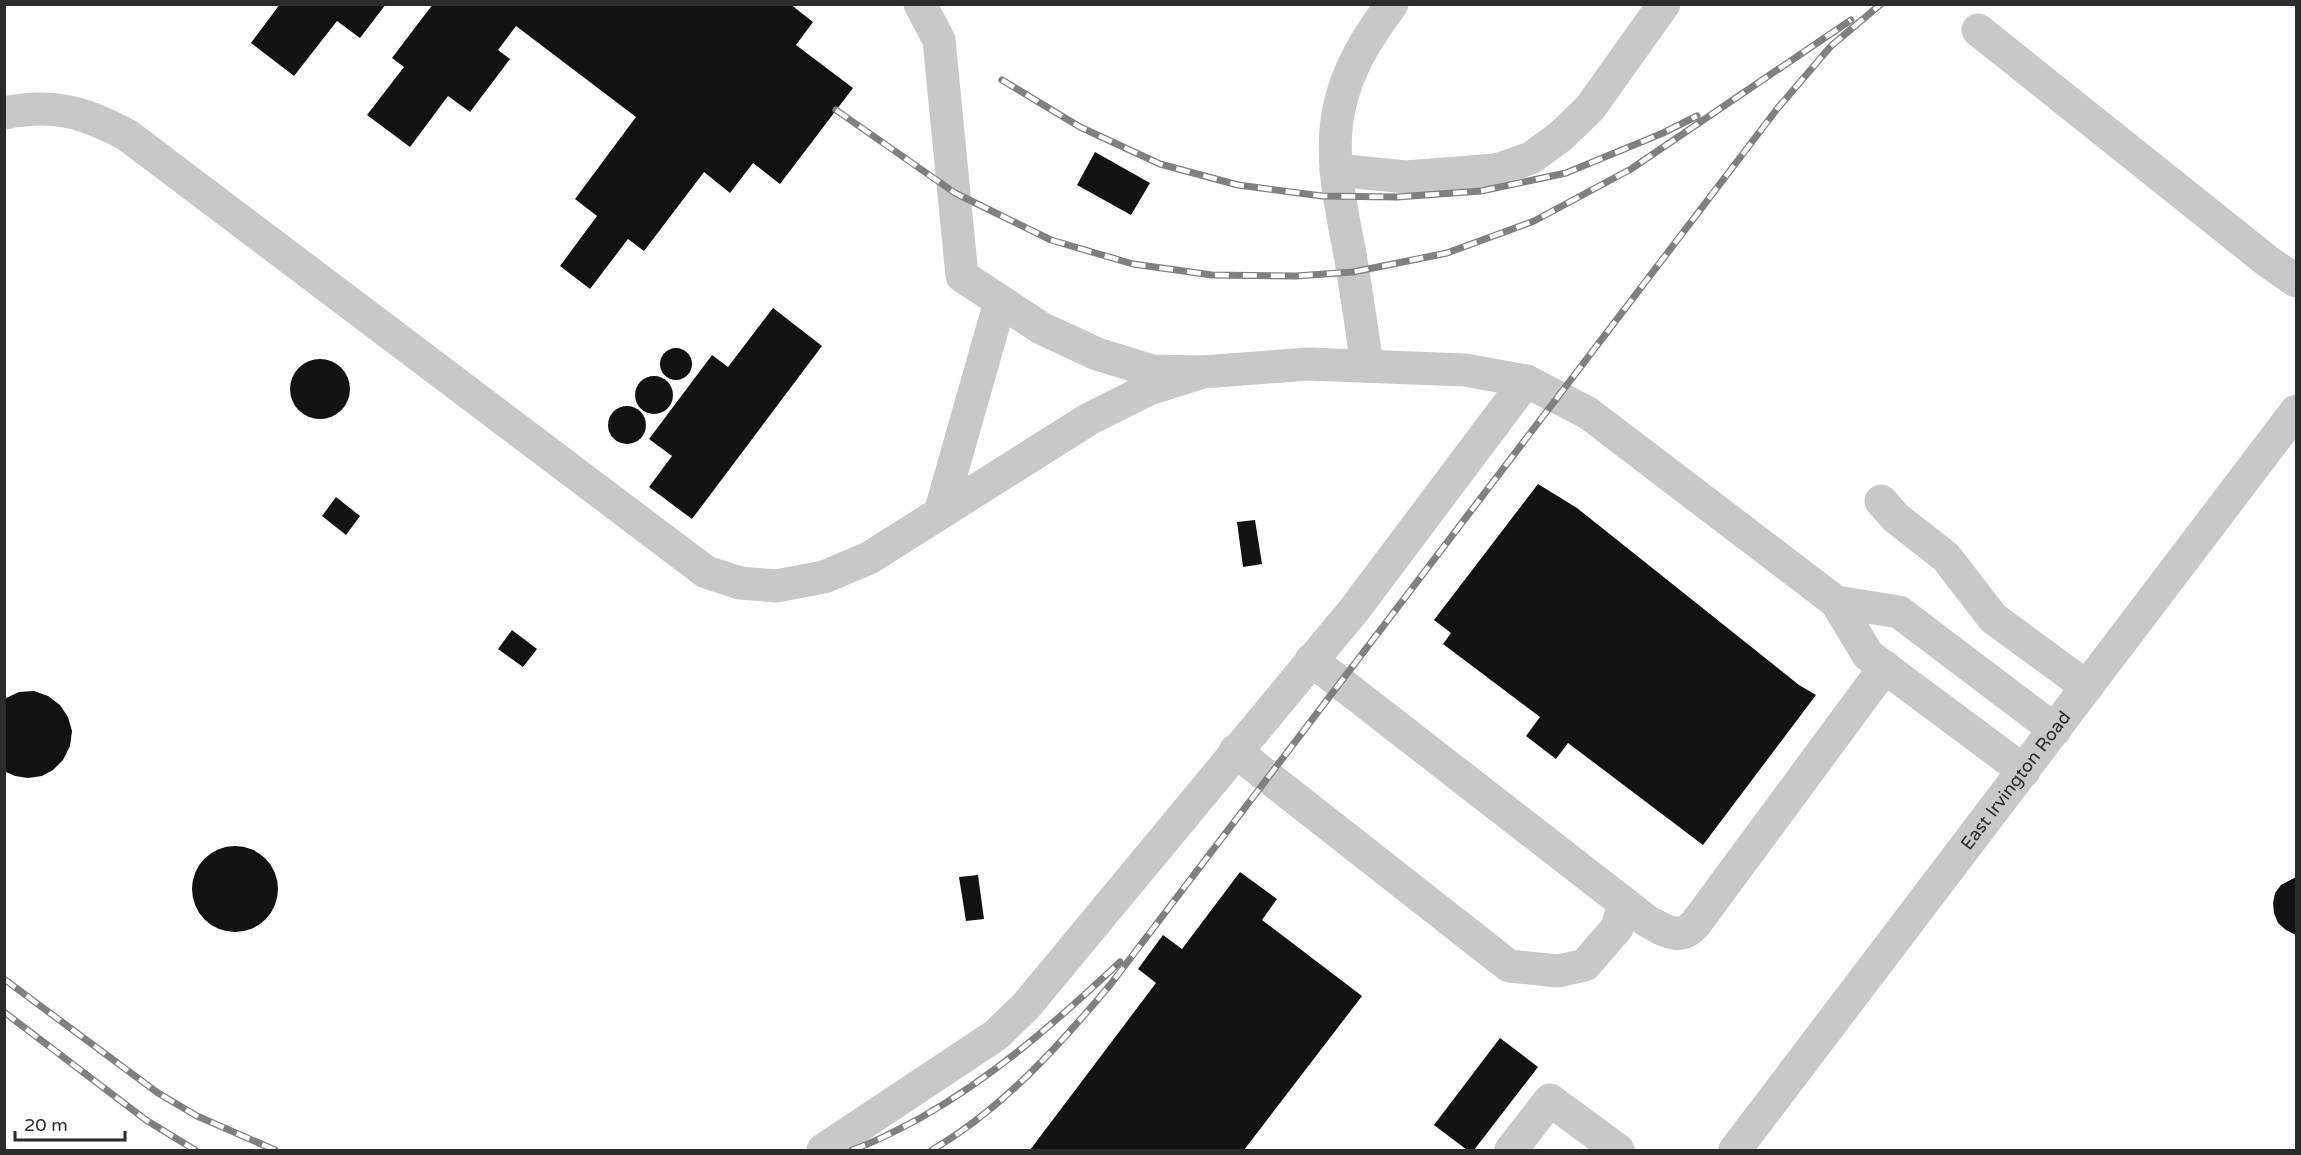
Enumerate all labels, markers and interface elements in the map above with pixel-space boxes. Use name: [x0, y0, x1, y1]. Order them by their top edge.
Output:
street label: East Irvington Road: [1956, 707, 2075, 854]
scale bar: [15, 1104, 124, 1142]
text: 20 m: [24, 1114, 68, 1136]

